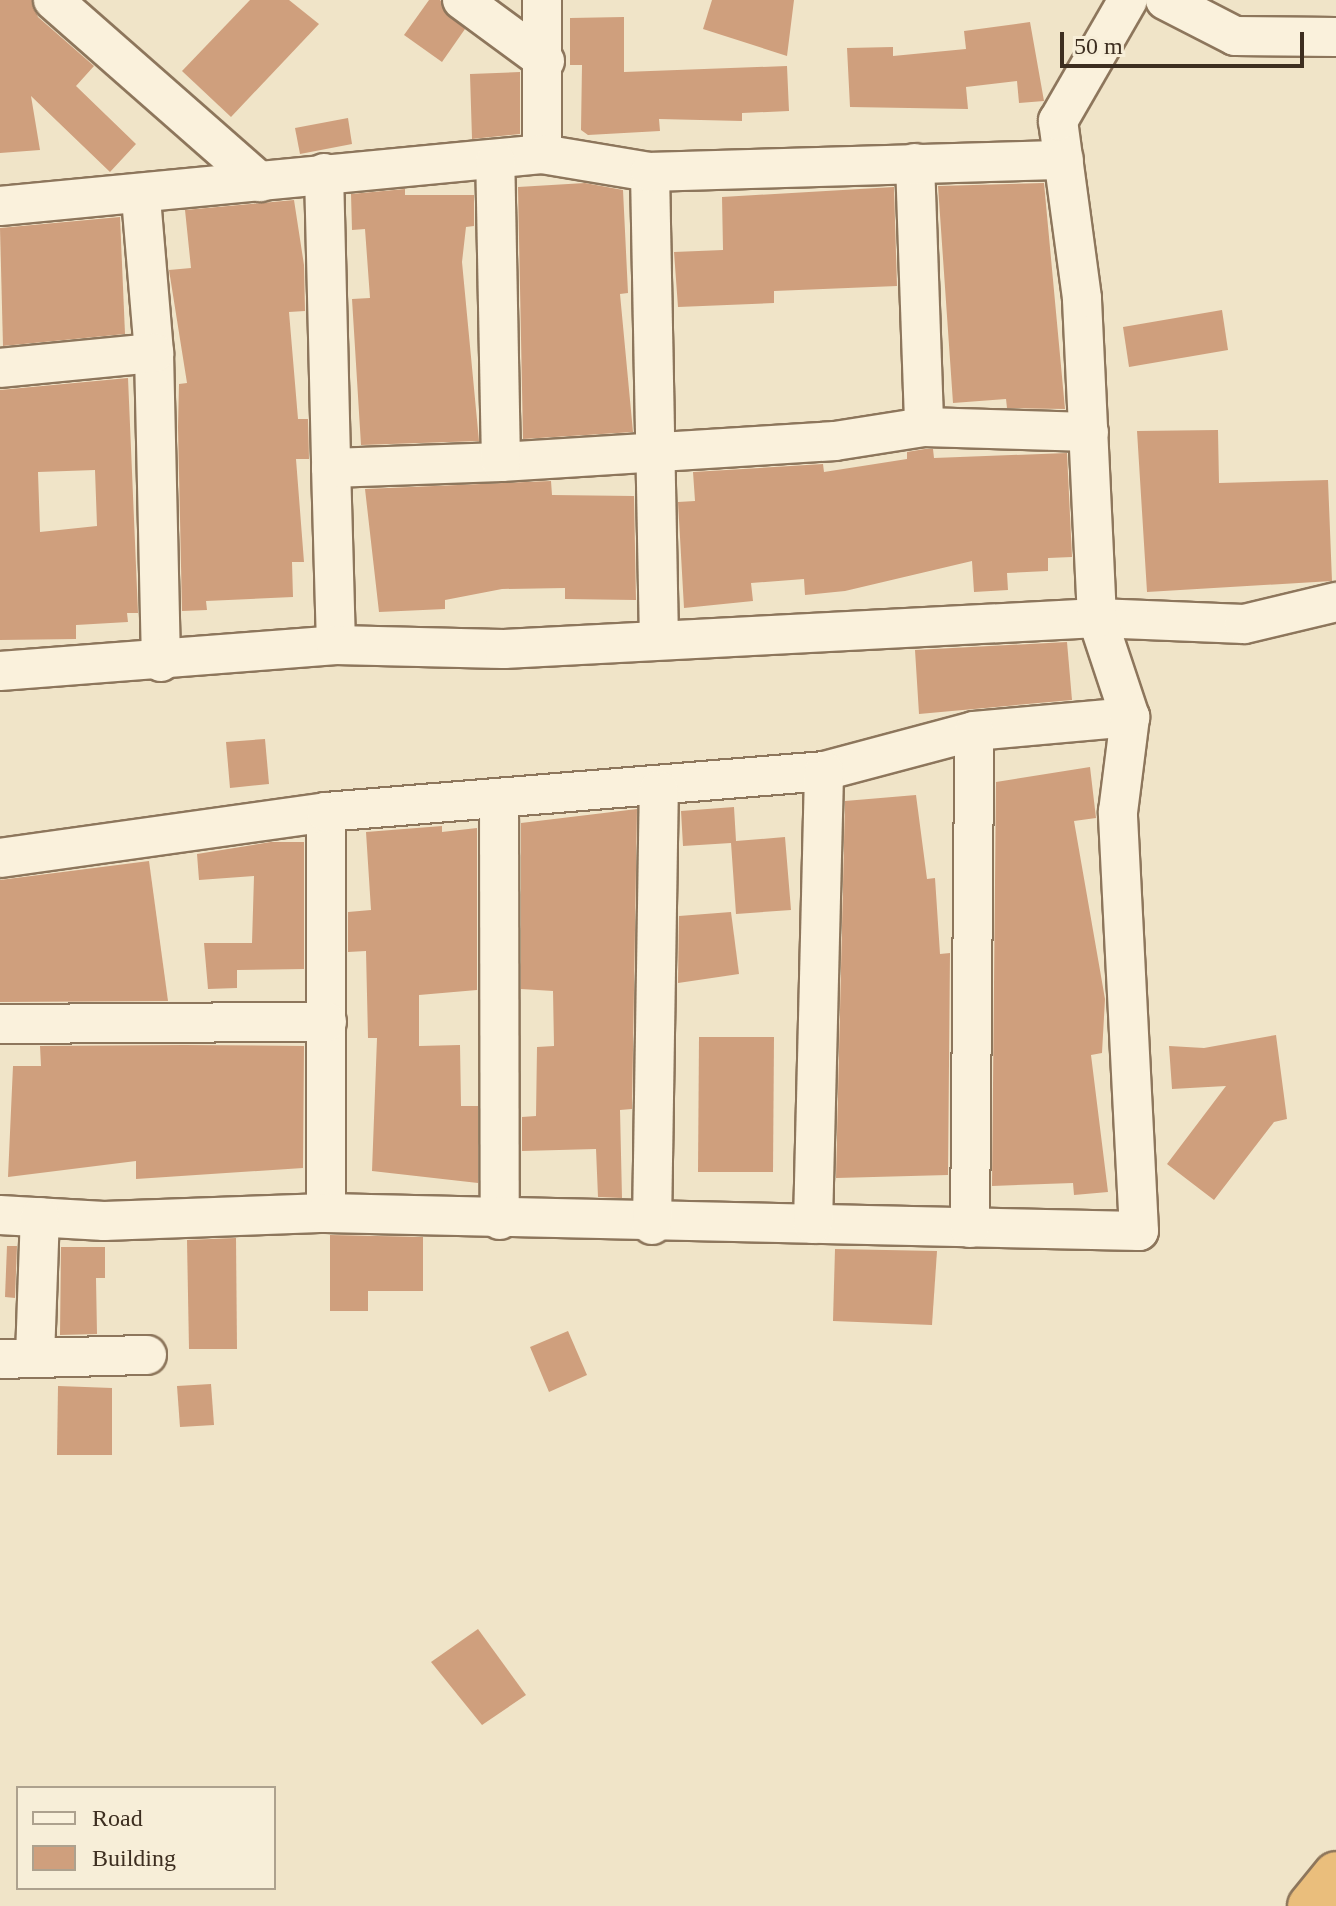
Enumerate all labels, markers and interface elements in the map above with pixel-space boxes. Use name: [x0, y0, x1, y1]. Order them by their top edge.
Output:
scale bar: [1064, 16, 1308, 66]
text: 50 m: [1074, 33, 1123, 59]
legend: [16, 1786, 276, 1890]
text: Road: [92, 1805, 143, 1831]
text: Building: [92, 1845, 176, 1871]

